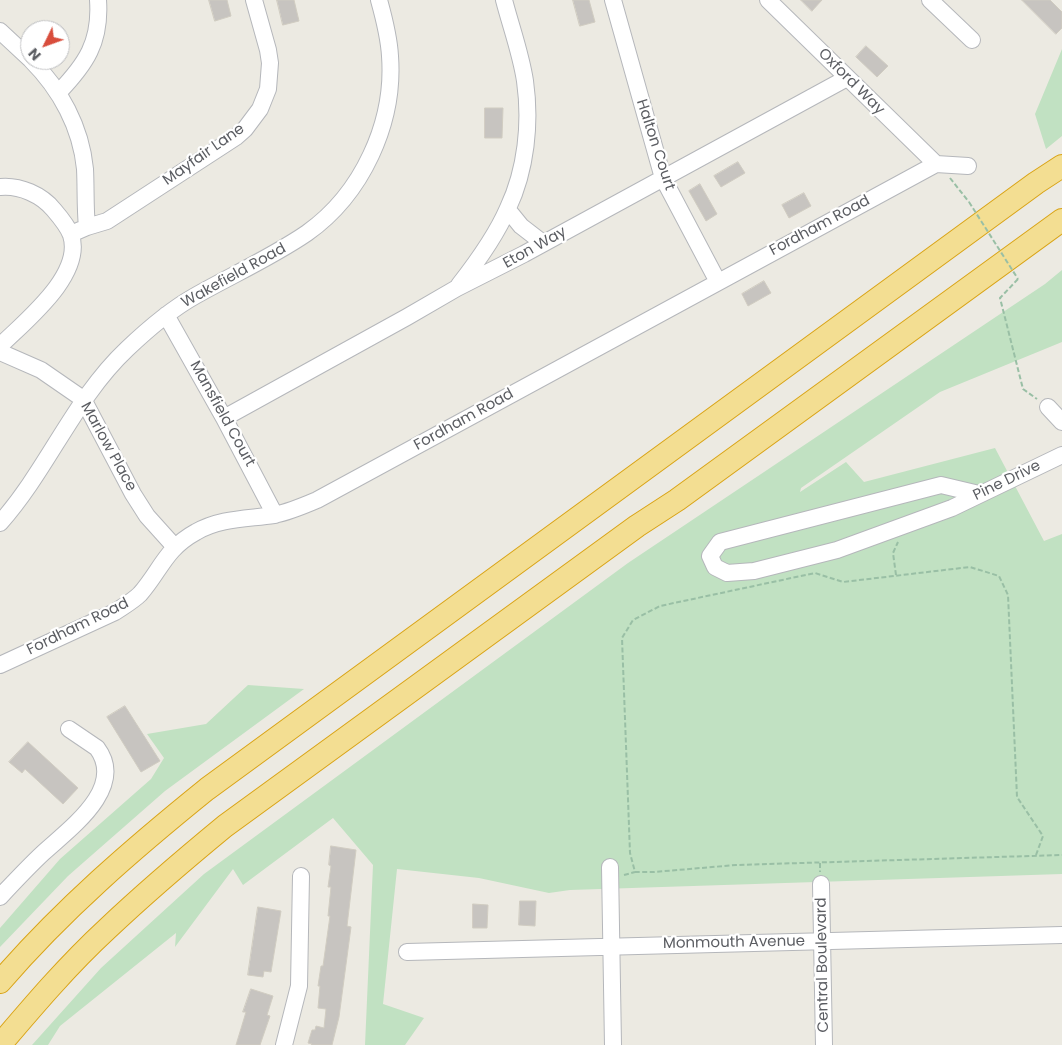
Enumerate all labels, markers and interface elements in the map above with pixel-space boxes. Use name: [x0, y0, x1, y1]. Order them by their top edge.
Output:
north arrow: [20, 20, 70, 70]
text: N: [24, 44, 46, 65]
street label: Oxford Way: [814, 45, 888, 119]
street label: Halton Court: [632, 97, 678, 193]
street label: Mayfair Lane: [160, 120, 248, 190]
street label: Fordham Road: [767, 192, 873, 260]
street label: Eton Way: [500, 223, 570, 273]
street label: Wakefield Road: [179, 240, 289, 312]
street label: Mansfield Court: [186, 358, 258, 470]
street label: Fordham Road: [411, 385, 517, 455]
street label: Marlow Place: [76, 399, 140, 495]
street label: Pine Drive: [970, 457, 1044, 505]
street label: Fordham Road: [24, 595, 132, 659]
street label: Central Boulevard: [813, 897, 833, 1033]
street label: Monmouth Avenue: [663, 933, 805, 953]

